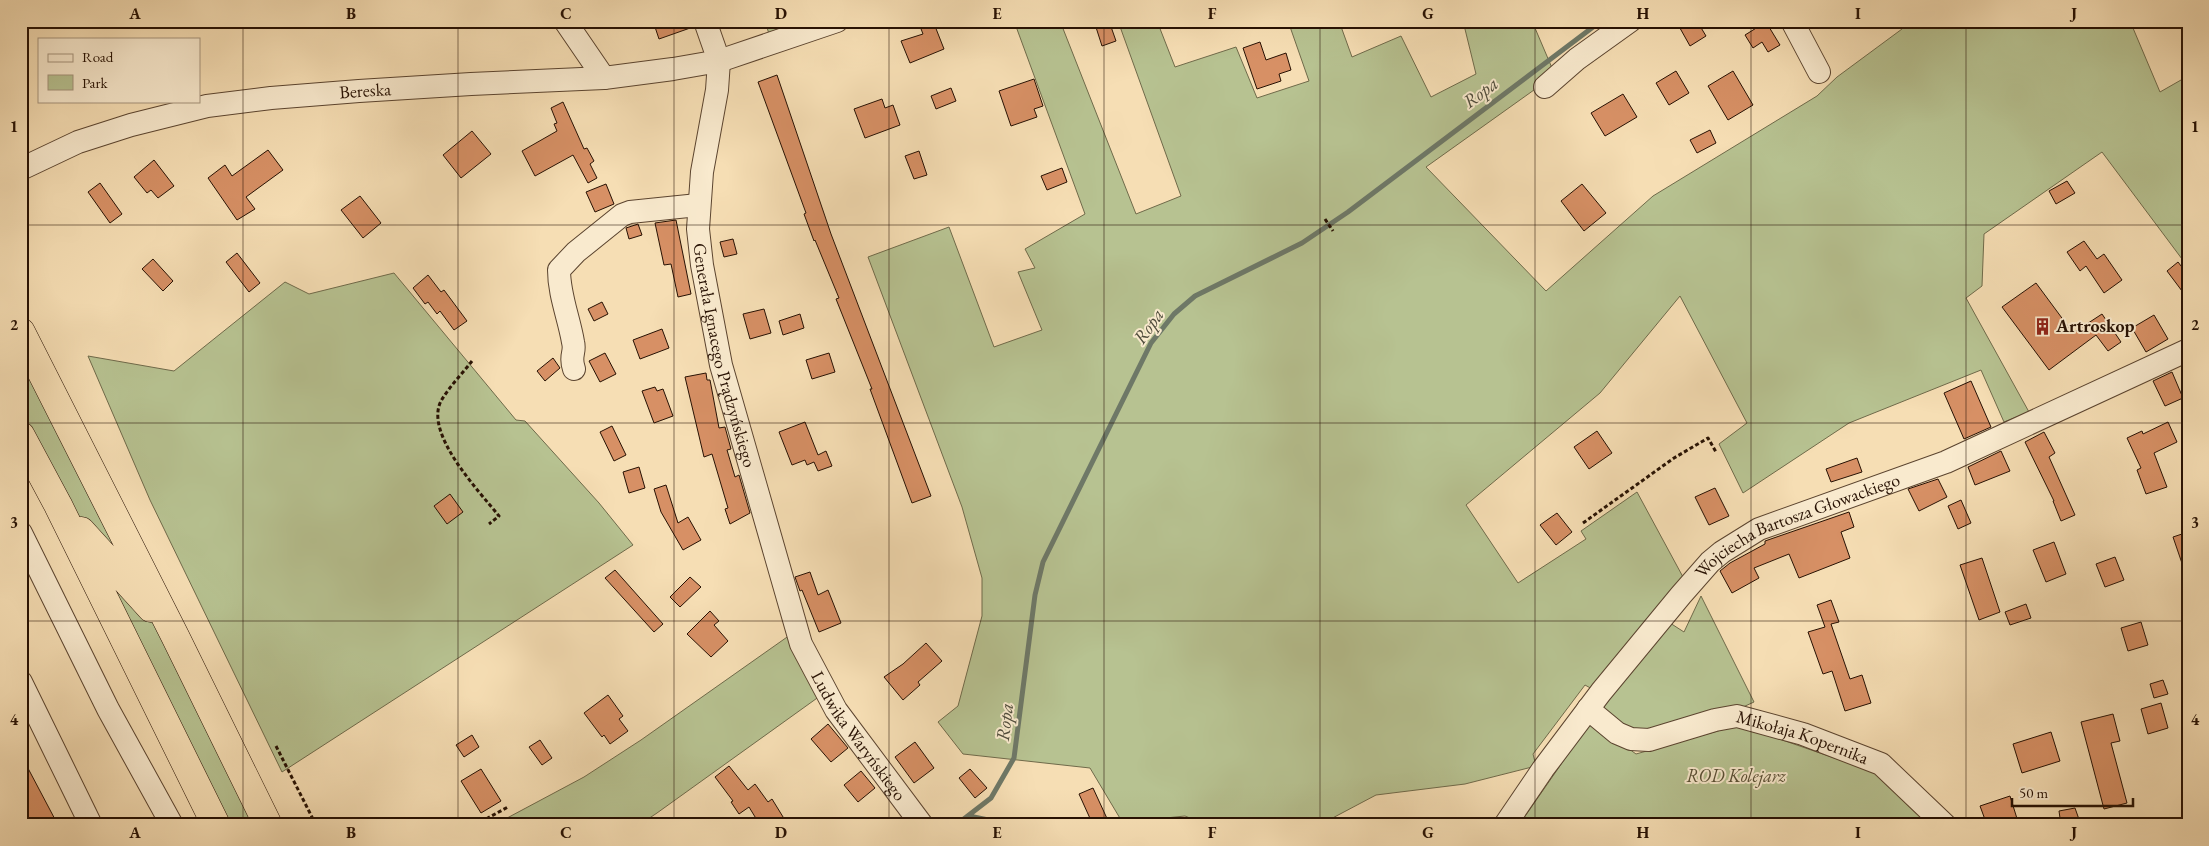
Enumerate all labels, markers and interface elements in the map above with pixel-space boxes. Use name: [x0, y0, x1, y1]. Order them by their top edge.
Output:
text: A: [128, 3, 141, 24]
text: B: [346, 3, 356, 24]
text: C: [560, 3, 572, 24]
text: D: [775, 3, 787, 24]
text: E: [992, 3, 1002, 24]
text: F: [1208, 3, 1217, 24]
text: G: [1422, 3, 1434, 24]
text: H: [1637, 3, 1650, 24]
text: I: [1855, 3, 1861, 24]
text: J: [2069, 3, 2077, 24]
legend: [38, 38, 200, 102]
text: Road: [82, 47, 114, 66]
water label: Ropa: [1458, 71, 1503, 114]
text: Park: [82, 73, 109, 92]
street label: Bereska: [338, 77, 393, 104]
text: 1: [10, 116, 18, 137]
text: 1: [2191, 116, 2199, 137]
street label: Generała Ignacego Prądzyńskiego: [689, 242, 762, 470]
water label: Ropa: [1127, 304, 1170, 349]
text: 2: [10, 314, 19, 335]
place label: Artroskop: [2055, 314, 2134, 337]
text: 2: [2191, 314, 2200, 335]
building icon: Artroskop: [2032, 316, 2052, 336]
street label: Wojciecha Bartosza Głowackiego: [1689, 467, 1903, 582]
text: 3: [10, 512, 18, 533]
text: 3: [2191, 512, 2199, 533]
street label: Ludwika Waryńskiego: [806, 667, 912, 805]
water label: Ropa: [990, 702, 1019, 742]
street label: Mikołaja Kopernika: [1734, 704, 1873, 769]
text: 4: [10, 709, 19, 730]
text: 4: [2191, 709, 2200, 730]
park label: ROD Kolejarz: [1686, 764, 1786, 788]
scale bar: [2012, 776, 2133, 808]
text: 50 m: [2019, 783, 2048, 802]
text: A: [128, 822, 141, 843]
text: B: [346, 822, 356, 843]
text: C: [560, 822, 572, 843]
text: D: [775, 822, 787, 843]
text: E: [992, 822, 1002, 843]
text: F: [1208, 822, 1217, 843]
text: G: [1422, 822, 1434, 843]
text: H: [1637, 822, 1650, 843]
text: I: [1855, 822, 1861, 843]
text: J: [2069, 822, 2077, 843]

